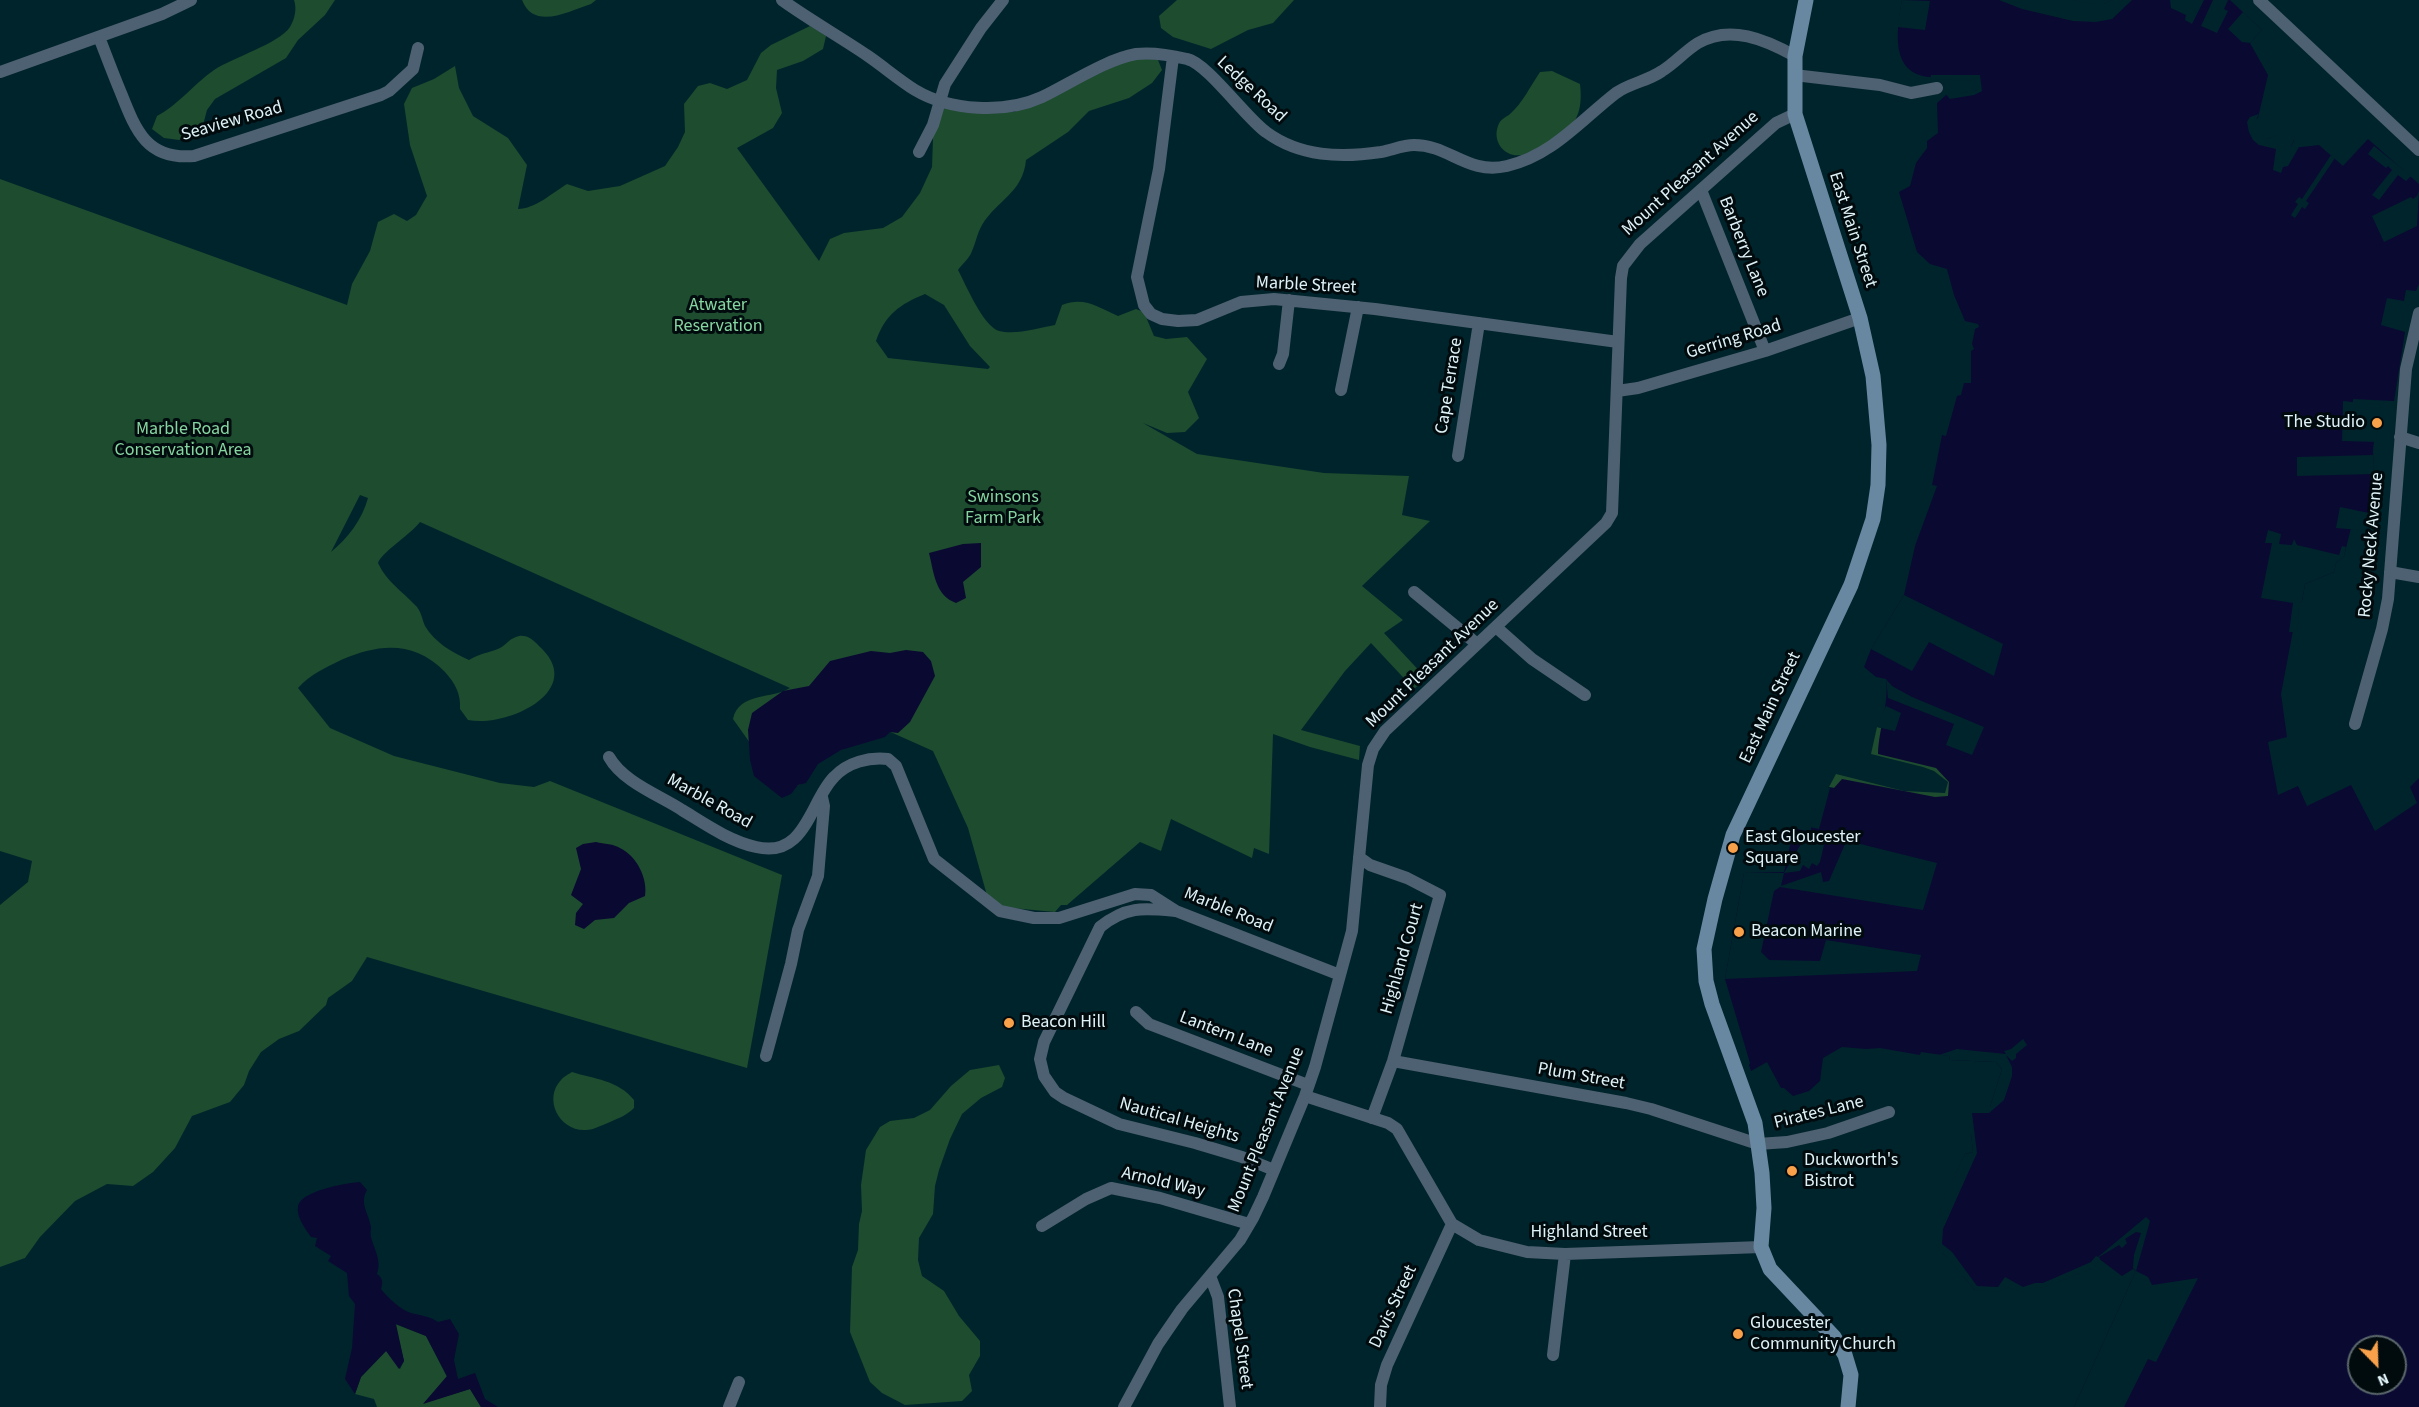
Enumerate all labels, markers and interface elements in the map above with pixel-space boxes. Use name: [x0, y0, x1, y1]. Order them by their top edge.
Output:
street label: Ledge Road: [1212, 52, 1290, 128]
street label: Seaview Road: [179, 97, 285, 147]
street label: Mount Pleasant Avenue: [1618, 107, 1764, 241]
street label: East Main Street: [1823, 169, 1881, 291]
street label: Barberry Lane: [1713, 194, 1773, 300]
street label: Marble Street: [1255, 273, 1357, 299]
park label: Atwater Reservation: [673, 295, 763, 338]
street label: Gerring Road: [1684, 315, 1784, 365]
street label: Cape Terrace: [1432, 336, 1468, 436]
place label: The Studio: [2284, 412, 2365, 434]
marker: The Studio: [2370, 416, 2384, 430]
park label: Marble Road Conservation Area: [114, 419, 252, 462]
street label: Rocky Neck Avenue: [2355, 471, 2389, 619]
park label: Swinsons Farm Park: [965, 487, 1041, 530]
street label: Mount Pleasant Avenue: [1362, 595, 1504, 733]
street label: East Main Street: [1736, 649, 1806, 767]
street label: Marble Road: [663, 770, 755, 834]
place label: East Gloucester Square: [1745, 827, 1861, 870]
marker: East Gloucester Square: [1726, 841, 1740, 855]
street label: Marble Road: [1180, 883, 1276, 939]
street label: Highland Court: [1377, 901, 1429, 1017]
place label: Beacon Marine: [1751, 921, 1862, 943]
marker: Beacon Marine: [1732, 925, 1746, 939]
street label: Lantern Lane: [1176, 1007, 1276, 1063]
place label: Beacon Hill: [1021, 1012, 1106, 1034]
marker: Beacon Hill: [1002, 1016, 1016, 1030]
street label: Mount Pleasant Avenue: [1224, 1044, 1310, 1216]
street label: Plum Street: [1536, 1059, 1626, 1095]
street label: Pirates Lane: [1772, 1091, 1866, 1135]
street label: Nautical Heights: [1117, 1094, 1241, 1148]
place label: Duckworth's Bistrot: [1804, 1150, 1898, 1192]
street label: Arnold Way: [1119, 1163, 1207, 1203]
marker: Duckworth's Bistrot: [1785, 1164, 1799, 1178]
street label: Highland Street: [1530, 1222, 1648, 1244]
street label: Davis Street: [1365, 1262, 1423, 1352]
street label: Chapel Street: [1221, 1287, 1257, 1391]
place label: Gloucester Community Church: [1750, 1313, 1896, 1356]
marker: Gloucester Community Church: [1731, 1327, 1745, 1341]
north arrow: [2347, 1335, 2407, 1395]
text: N: [2374, 1368, 2392, 1392]

